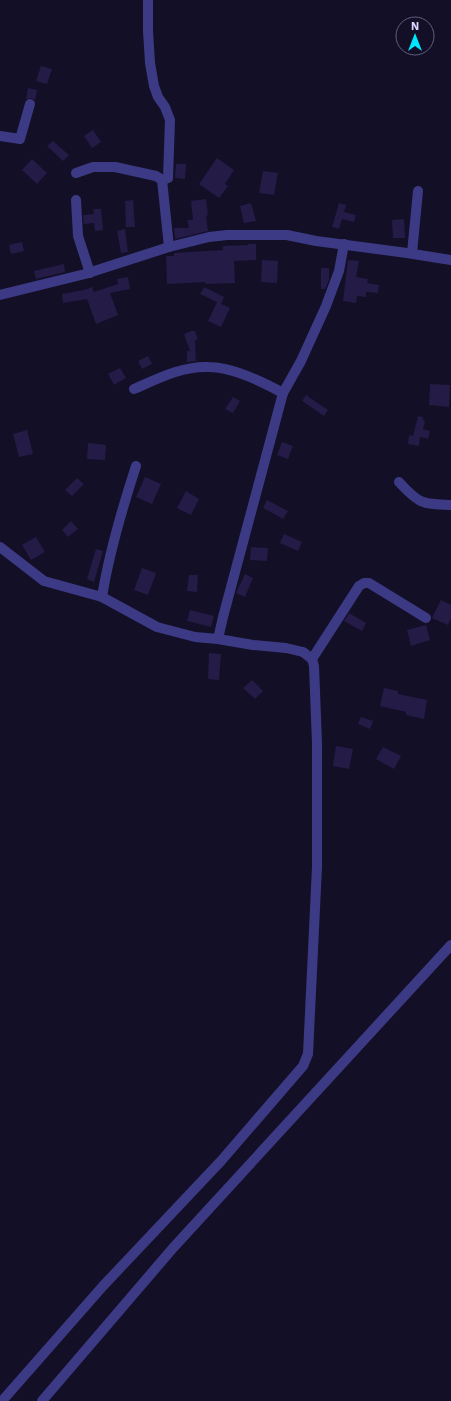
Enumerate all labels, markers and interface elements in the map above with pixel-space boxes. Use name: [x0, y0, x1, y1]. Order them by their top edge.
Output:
north arrow: [395, 16, 435, 56]
text: N: [411, 20, 419, 33]

